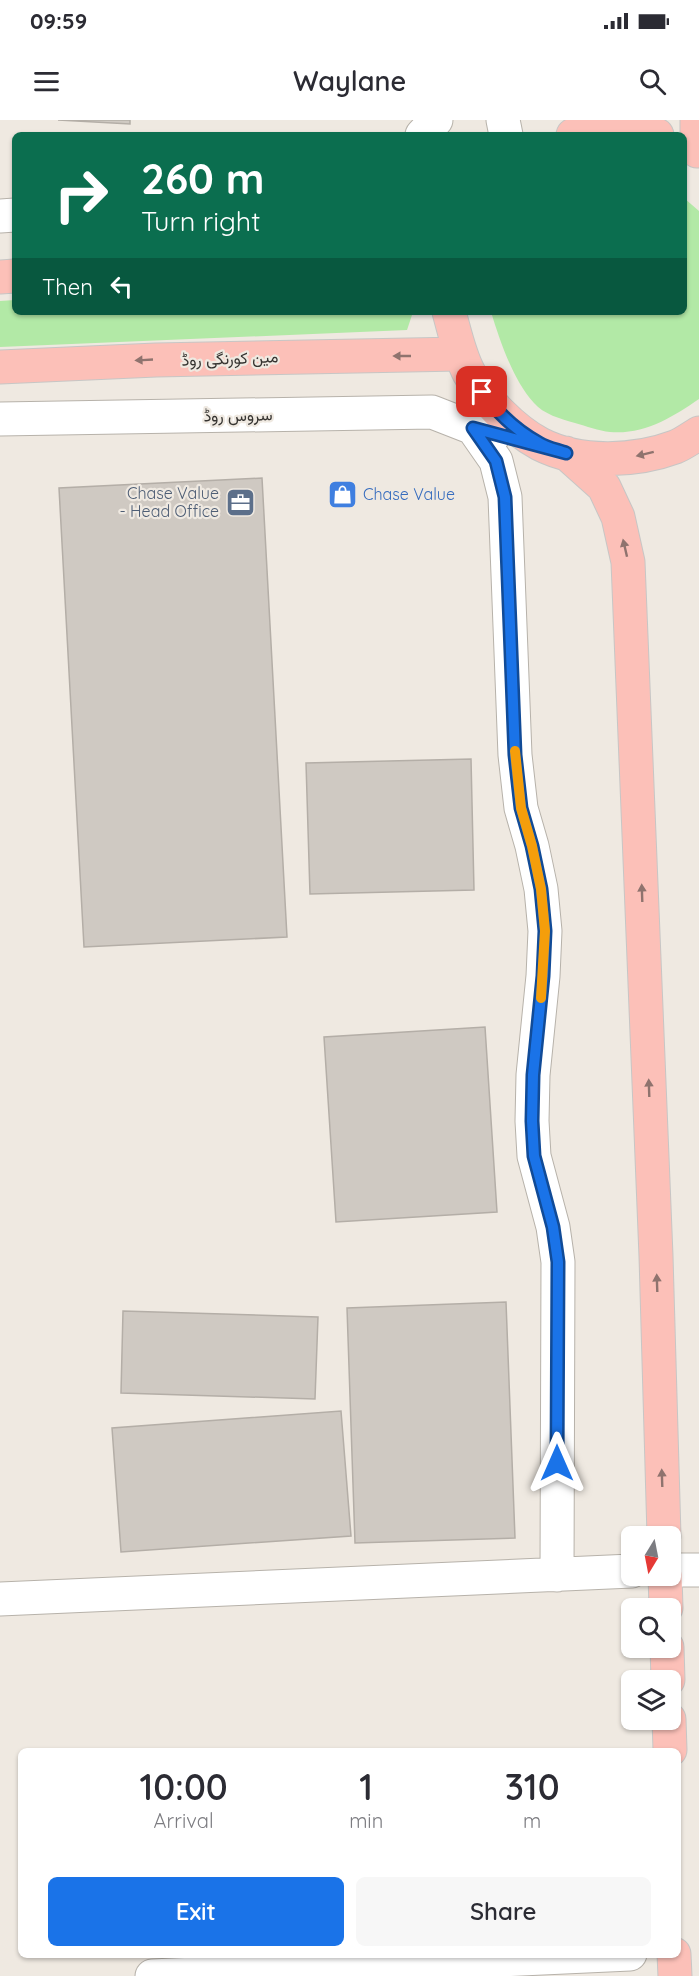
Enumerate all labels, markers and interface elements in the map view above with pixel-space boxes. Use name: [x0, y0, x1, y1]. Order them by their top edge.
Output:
text: 09:59: [30, 7, 87, 35]
text: Waylane: [293, 64, 406, 98]
icon: menu: [30, 65, 63, 98]
icon: search: [636, 65, 669, 98]
text: 260 m: [141, 152, 264, 205]
icon: right: [42, 156, 120, 234]
text: Turn right: [141, 204, 260, 238]
icon: left: [105, 270, 138, 303]
text: Then: [42, 273, 93, 301]
street label: مین کورنگی روڈ: [181, 346, 279, 371]
one-way arrow: [393, 351, 412, 361]
one-way arrow: [135, 356, 154, 365]
pin: [456, 366, 507, 417]
icon: arrive: [465, 375, 498, 408]
street label: سروس روڈ: [203, 404, 273, 427]
one-way arrow: [636, 450, 654, 460]
shop icon: Chase Value: [326, 478, 358, 510]
place label: Chase Value - Head Office: [119, 483, 219, 521]
place label: Chase Value: [363, 484, 455, 504]
office icon: Chase Value - Head Office: [224, 486, 256, 518]
one-way arrow: [619, 539, 629, 558]
one-way arrow: [637, 883, 646, 902]
one-way arrow: [645, 1078, 654, 1097]
one-way arrow: [652, 1273, 661, 1292]
position arrow: [525, 1431, 589, 1495]
one-way arrow: [657, 1468, 667, 1487]
north arrow: [621, 1526, 681, 1586]
map controls: [621, 1526, 681, 1730]
button: search: [621, 1598, 681, 1658]
button: layers: [621, 1670, 681, 1730]
text: 10:00: [139, 1764, 228, 1809]
text: 1: [359, 1764, 373, 1809]
text: 310: [505, 1764, 560, 1809]
text: Arrival: [154, 1808, 214, 1833]
text: min: [349, 1808, 383, 1833]
text: m: [523, 1808, 541, 1833]
button: Exit: [48, 1877, 344, 1946]
button: Share: [356, 1877, 651, 1946]

